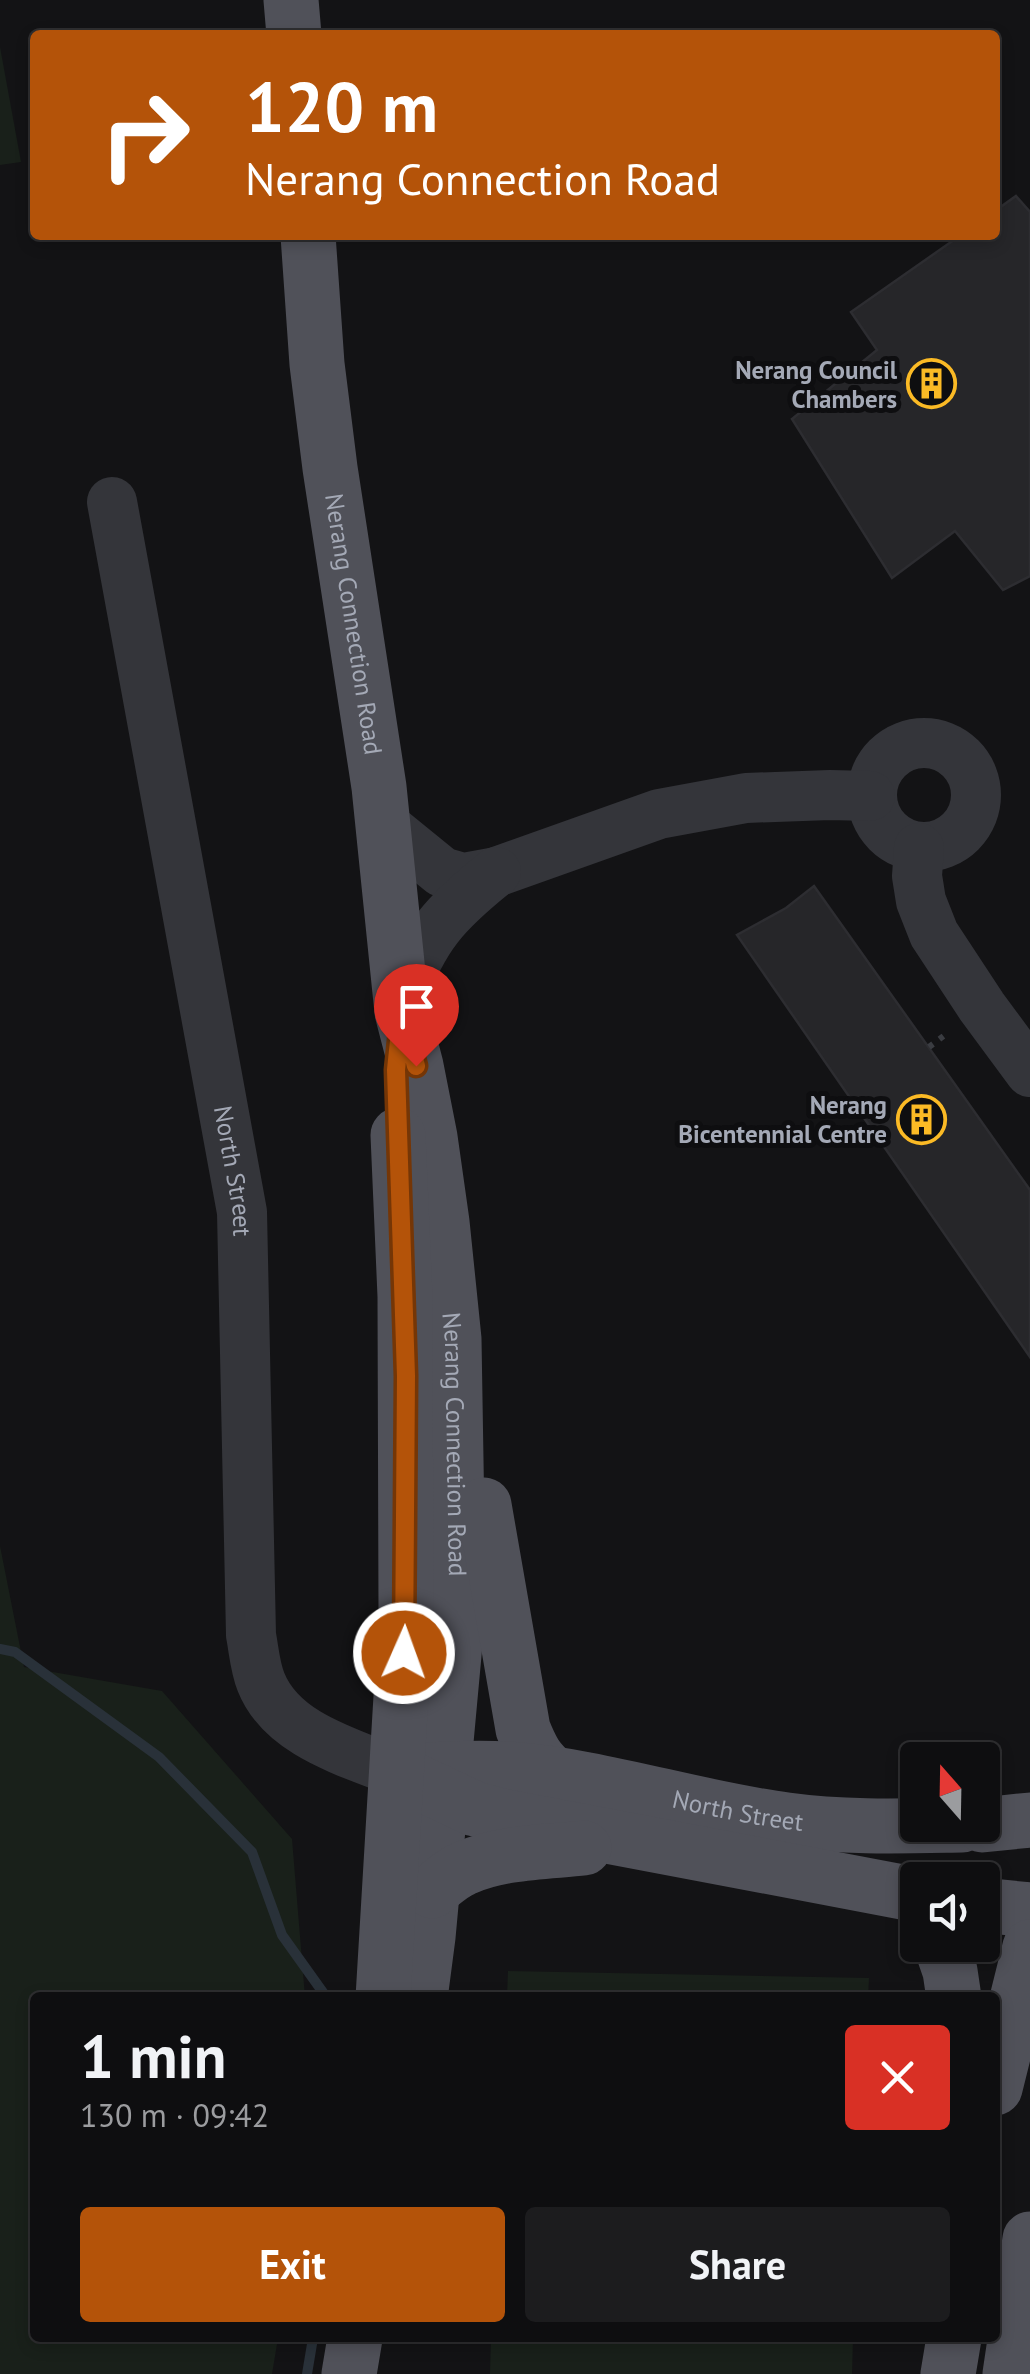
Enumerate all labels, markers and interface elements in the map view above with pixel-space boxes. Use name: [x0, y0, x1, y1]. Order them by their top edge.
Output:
text: 120 m: [245, 61, 438, 151]
icon: right: [80, 70, 210, 200]
text: Nerang Connection Road: [245, 149, 720, 207]
place label: Nerang Council Chambers: [735, 354, 898, 415]
building icon: Nerang Council Chambers: [906, 358, 958, 410]
street label: Nerang Connection Road: [318, 491, 390, 757]
pin: [374, 964, 459, 1067]
icon: arrive: [389, 979, 444, 1034]
place label: Nerang Bicentennial Centre: [678, 1089, 887, 1150]
building icon: Nerang Bicentennial Centre: [896, 1093, 948, 1145]
street label: North Street: [207, 1103, 259, 1237]
street label: Nerang Connection Road: [435, 1311, 474, 1577]
position arrow: [352, 1601, 456, 1705]
north arrow: [900, 1742, 1000, 1842]
map controls: [900, 1742, 1000, 1962]
street label: North Street: [670, 1783, 805, 1838]
button: sound: [900, 1862, 1000, 1962]
text: 1 min: [80, 2017, 226, 2095]
button: close: [845, 2025, 950, 2130]
text: 130 m · 09:42: [80, 2094, 269, 2136]
button: Exit: [80, 2207, 505, 2322]
button: Share: [525, 2207, 950, 2322]

